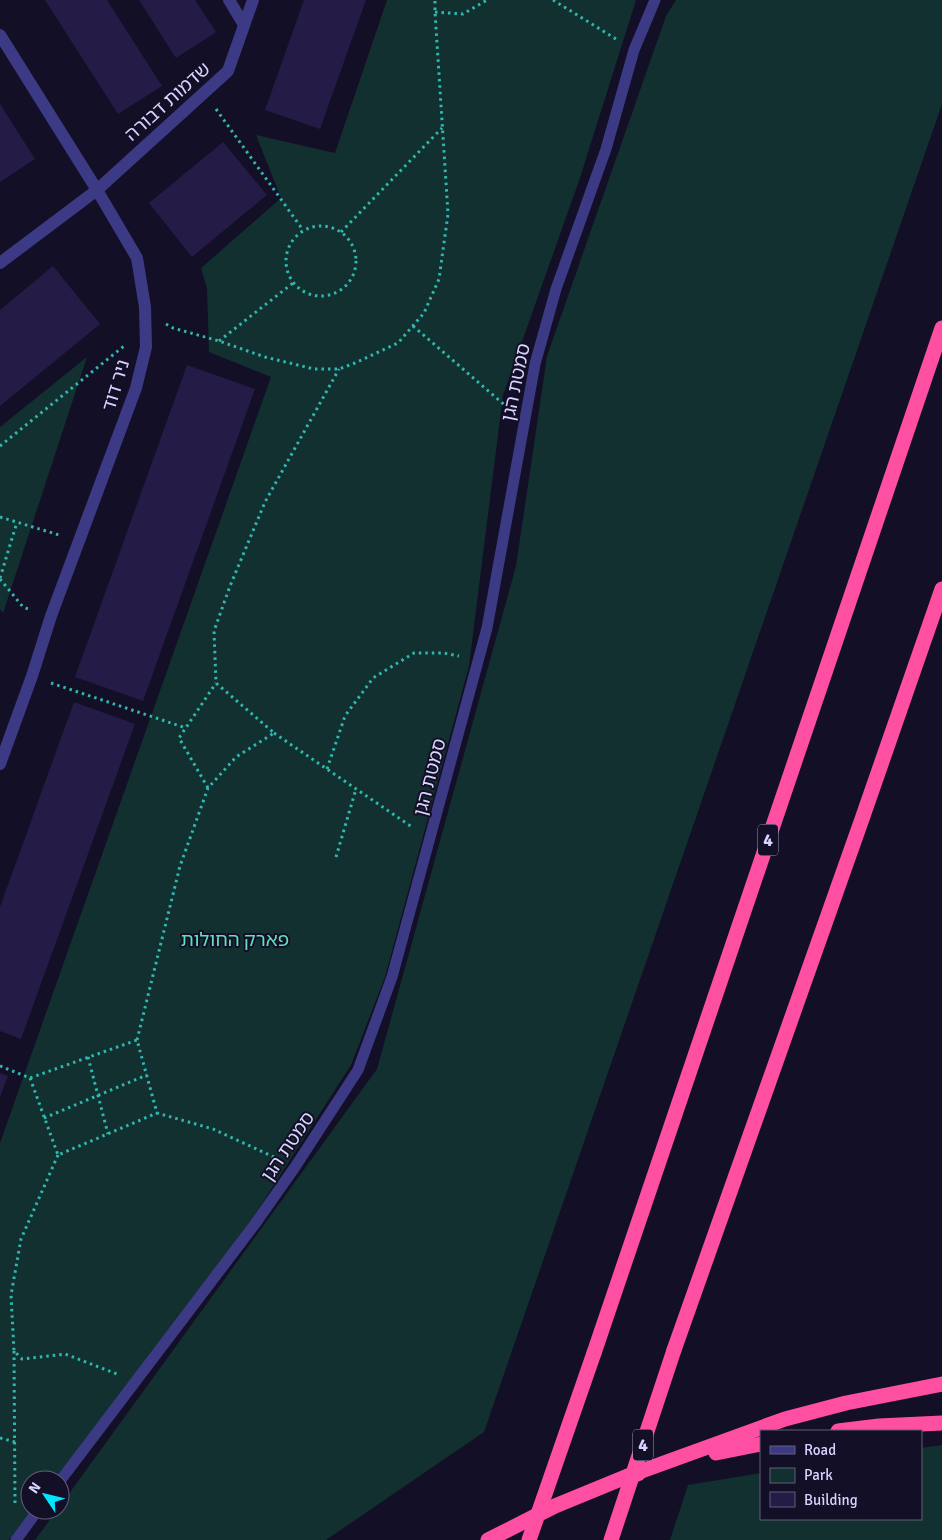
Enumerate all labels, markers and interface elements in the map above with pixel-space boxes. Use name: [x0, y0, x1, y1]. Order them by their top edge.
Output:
street label: שדמות דבורה: [120, 57, 216, 147]
street label: סמטת הגן: [496, 341, 536, 423]
street label: ניר דוד: [97, 357, 135, 414]
street label: סמטת הגן: [408, 736, 452, 819]
road number: 4: [758, 824, 778, 856]
park label: פארק החולות: [181, 928, 289, 952]
street label: סמטת הגן: [256, 1107, 320, 1186]
road number: 4: [633, 1430, 653, 1460]
legend: [760, 1430, 922, 1520]
text: Road: [804, 1441, 836, 1459]
text: Park: [804, 1466, 833, 1484]
north arrow: [20, 1470, 70, 1520]
text: N: [25, 1479, 45, 1497]
text: Building: [804, 1491, 858, 1509]

